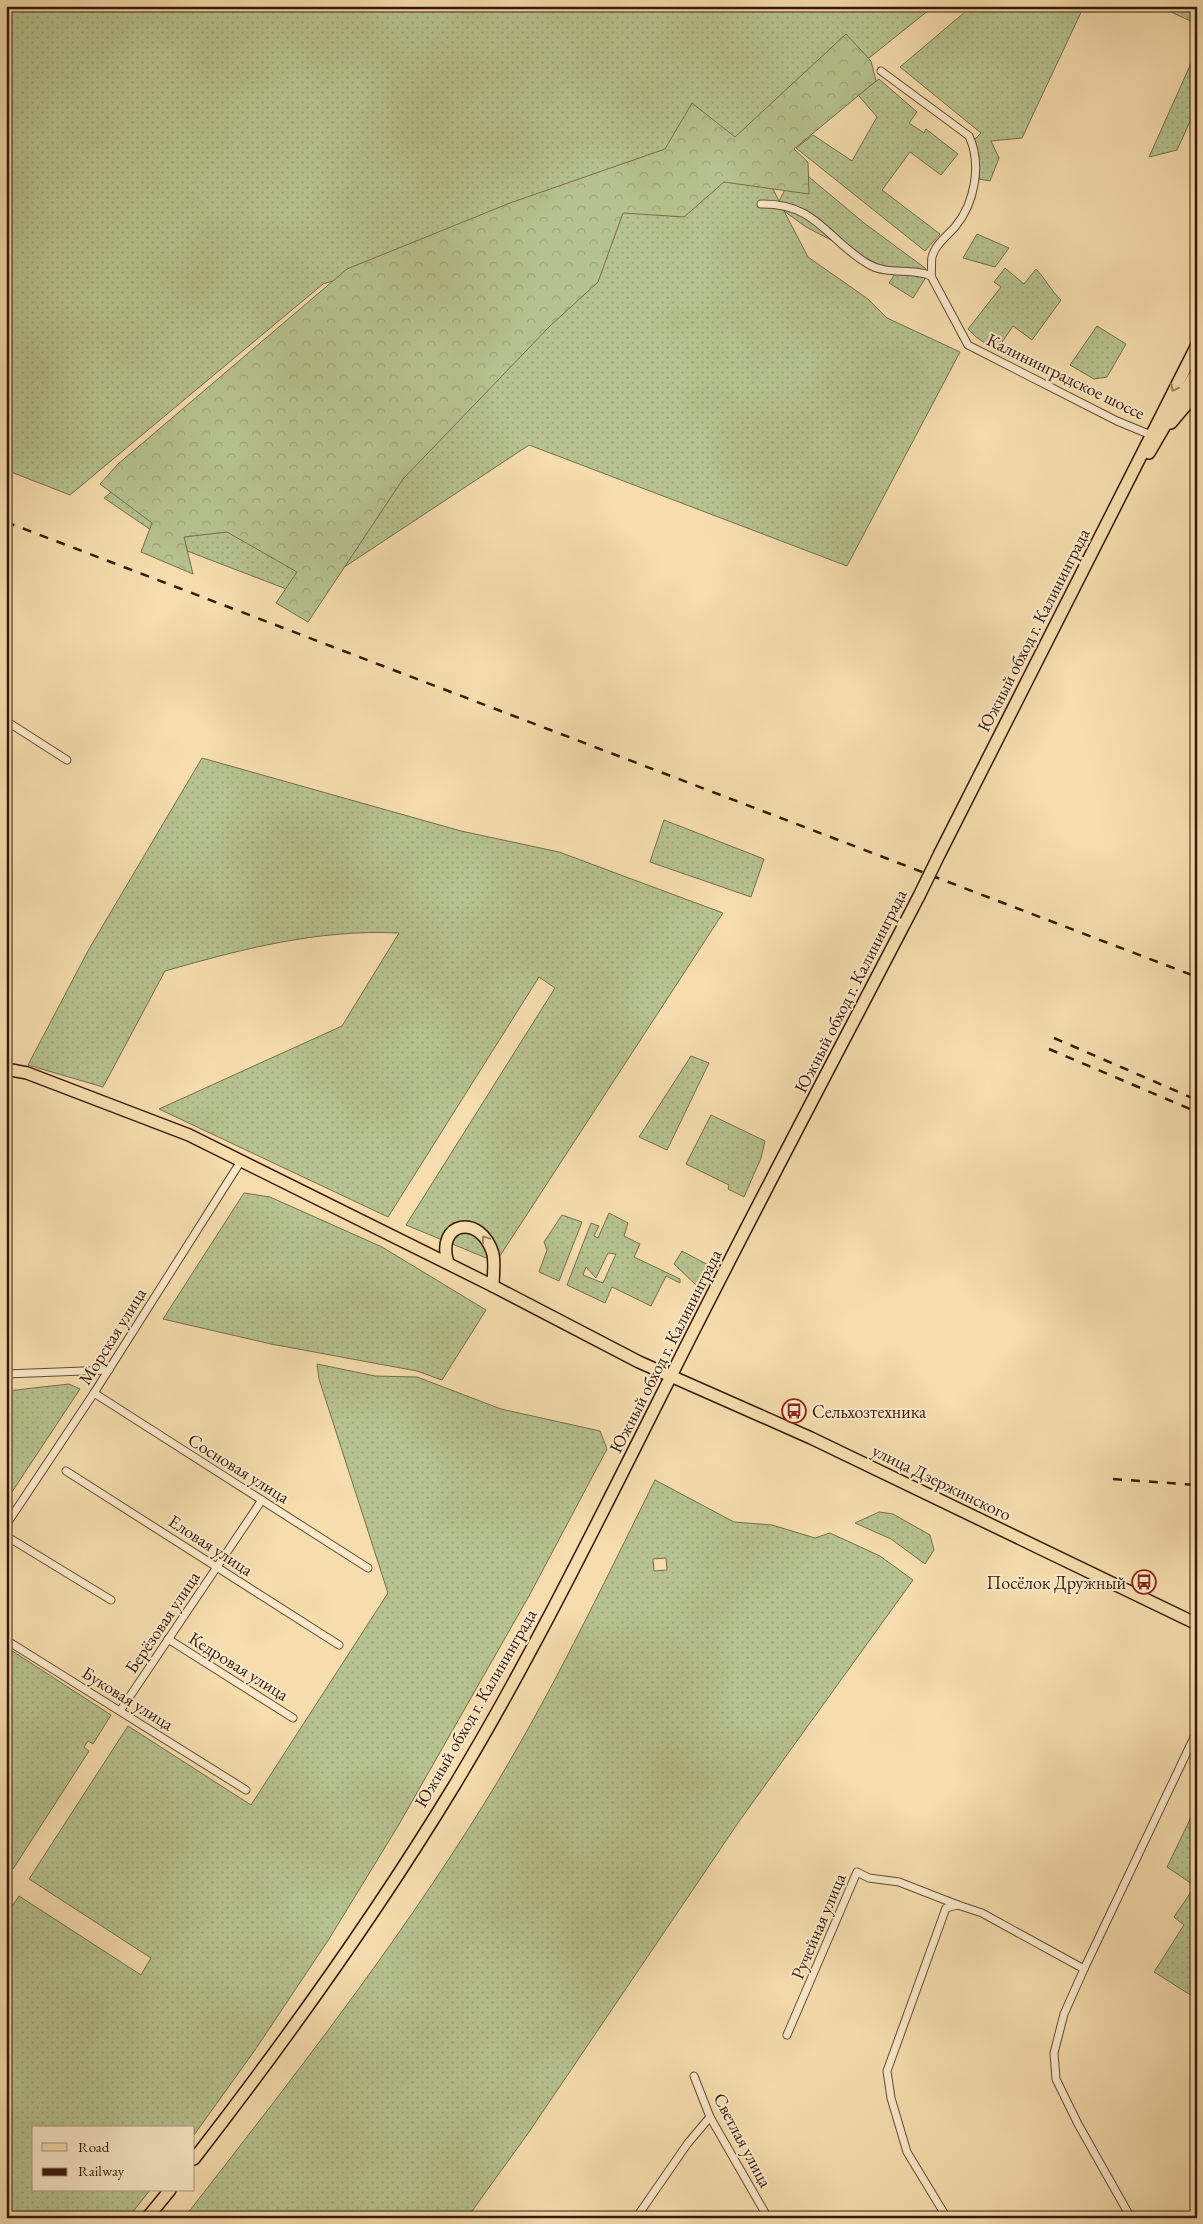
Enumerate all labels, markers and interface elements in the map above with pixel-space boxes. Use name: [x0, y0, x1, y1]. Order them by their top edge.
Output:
street label: Калининградское шоссе: [983, 328, 1149, 424]
one-way arrow: [1170, 383, 1180, 392]
street label: Южный обход г. Калининграда: [972, 524, 1095, 736]
street label: Южный обход г. Калининграда: [789, 885, 912, 1097]
one-way arrow: [482, 1235, 491, 1245]
street label: Южный обход г. Калининграда: [604, 1245, 727, 1457]
street label: Морская улица: [73, 1282, 151, 1389]
bus stop icon: Сельхозтехника: [781, 1398, 807, 1424]
place label: Сельхозтехника: [812, 1400, 927, 1423]
street label: Сосновая улица: [184, 1428, 295, 1509]
street label: улица Дзержинского: [869, 1438, 1015, 1526]
street label: Еловая улица: [164, 1509, 258, 1581]
street label: Берёзовая улица: [119, 1566, 205, 1677]
bus stop icon: Посёлок Дружный: [1131, 1569, 1157, 1595]
place label: Посёлок Дружный: [986, 1571, 1126, 1594]
street label: Южный обход г. Калининграда: [409, 1604, 542, 1811]
street label: Кедровая улица: [185, 1626, 294, 1706]
street label: Буковая улица: [78, 1661, 179, 1736]
street label: Ручейная улица: [785, 1869, 851, 1982]
street label: Светлая улица: [708, 2089, 778, 2192]
legend: [32, 2126, 195, 2192]
text: Road: [78, 2137, 110, 2156]
text: Railway: [78, 2161, 125, 2180]

